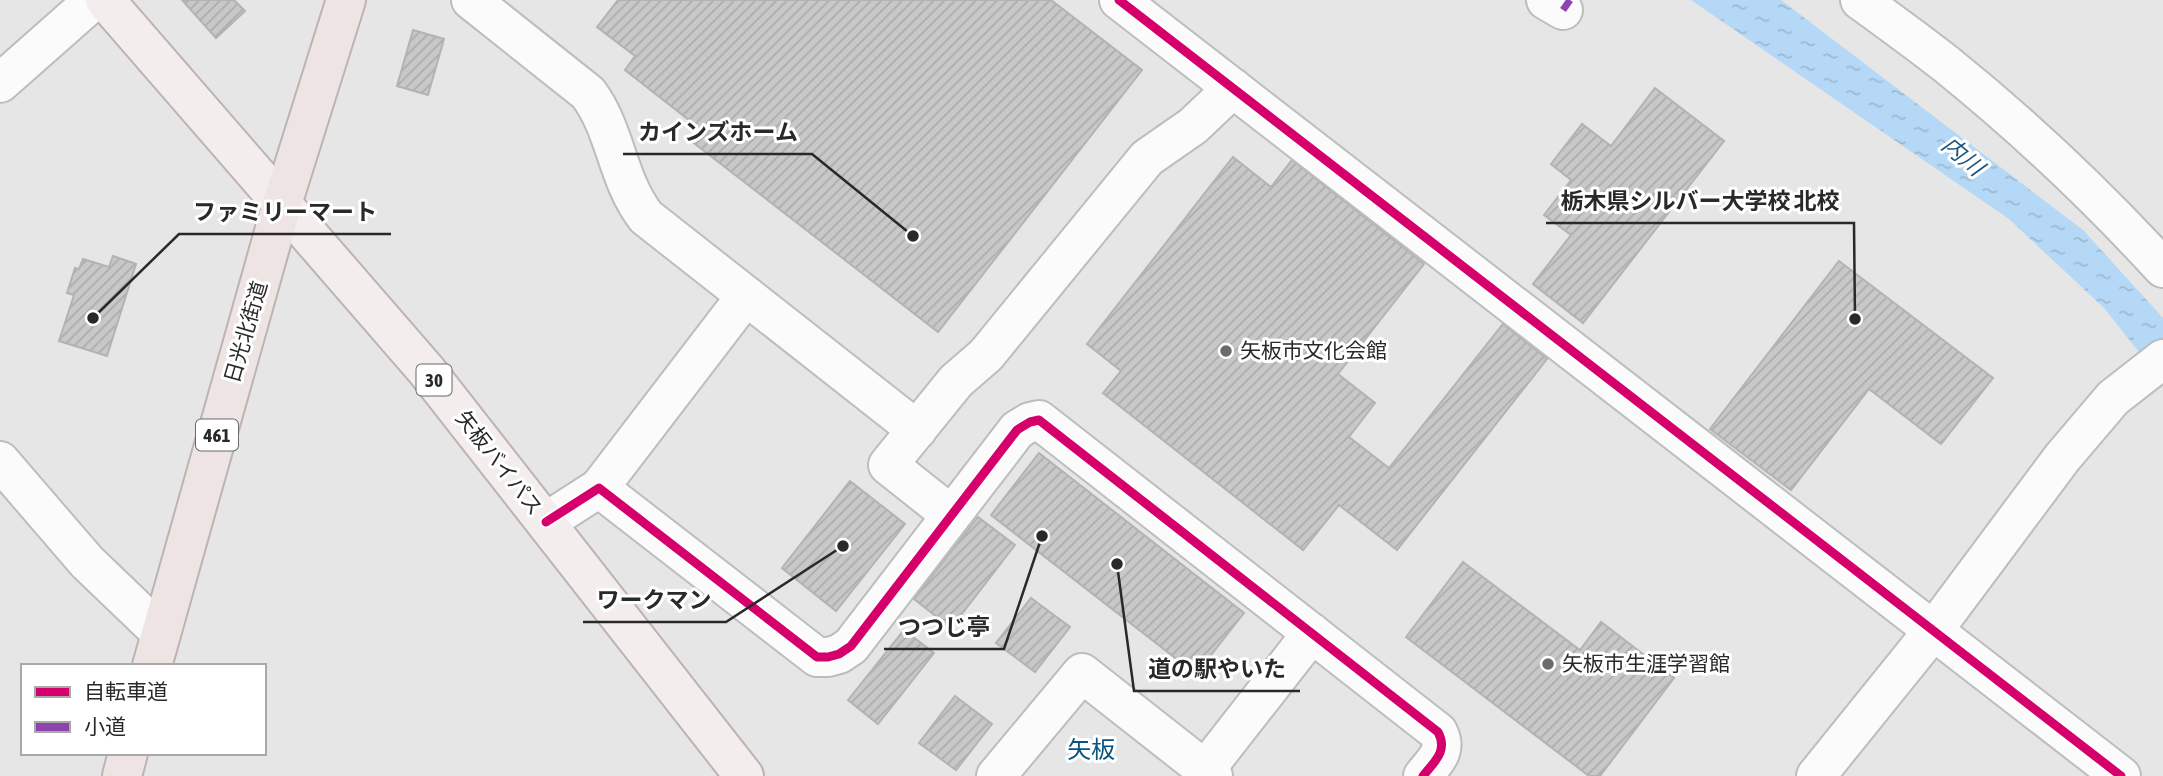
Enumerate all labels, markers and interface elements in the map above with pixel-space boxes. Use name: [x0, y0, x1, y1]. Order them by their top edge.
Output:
callout: カインズホーム: [623, 110, 812, 154]
text: カインズホーム: [638, 119, 798, 145]
water label: 内川: [1937, 131, 1991, 183]
callout: 栃木県シルバー大学校 北校: [1546, 179, 1854, 223]
text: 栃木県シルバー大学校 北校: [1560, 188, 1840, 214]
callout: ファミリーマート: [179, 190, 391, 234]
text: ファミリーマート: [193, 199, 377, 225]
street label: 日光北街道: [219, 278, 271, 385]
place label: 矢板市文化会館: [1240, 338, 1387, 362]
marker: 矢板市文化会館: [1218, 343, 1234, 359]
road number: 30: [416, 364, 452, 396]
street label: 矢板バイパス: [452, 406, 548, 519]
road number: 461: [196, 420, 238, 450]
callout: ワークマン: [583, 578, 726, 622]
text: ワークマン: [597, 587, 712, 613]
callout: つつじ亭: [884, 605, 1004, 649]
text: つつじ亭: [898, 614, 990, 640]
callout: 道の駅やいた: [1134, 647, 1300, 691]
place label: 矢板市生涯学習館: [1562, 651, 1730, 675]
text: 道の駅やいた: [1148, 656, 1286, 682]
marker: 矢板市生涯学習館: [1540, 656, 1556, 672]
legend: [21, 664, 266, 755]
text: 自転車道: [84, 679, 168, 703]
text: 小道: [84, 714, 126, 738]
district label: 矢板: [1067, 736, 1115, 763]

